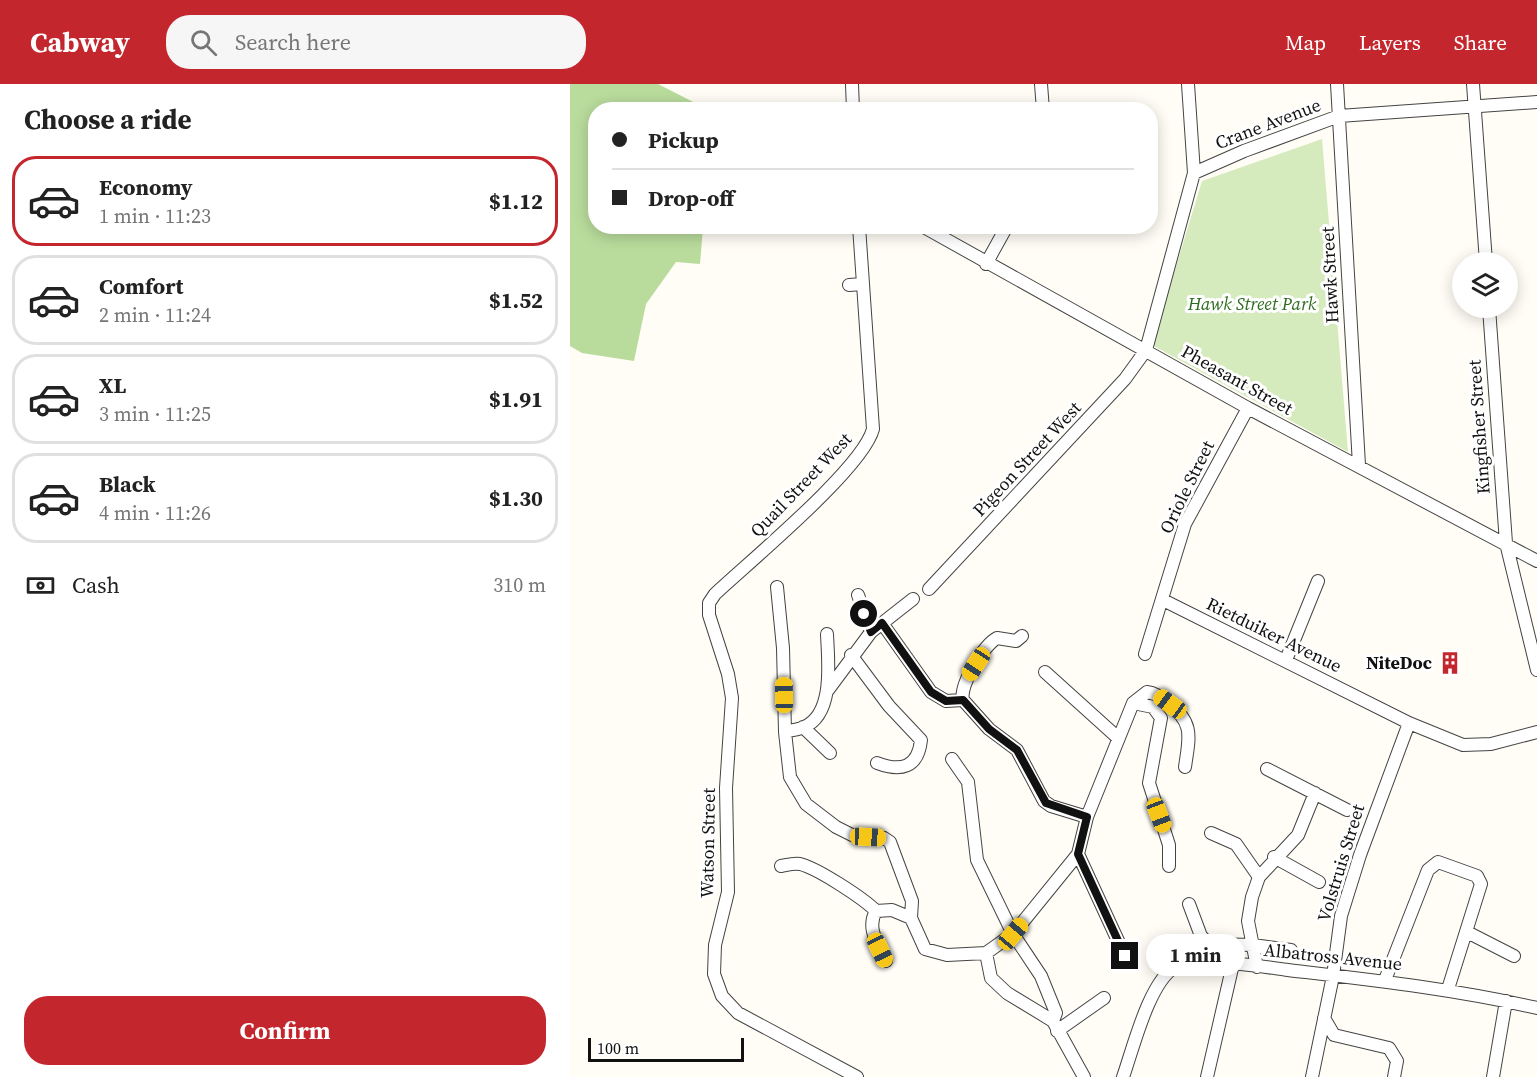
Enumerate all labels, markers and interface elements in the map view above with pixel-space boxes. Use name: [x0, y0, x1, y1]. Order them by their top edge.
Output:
search box: [166, 15, 586, 69]
text: Cabway: [30, 23, 130, 61]
icon: search: [187, 26, 220, 59]
text: Search here: [235, 27, 351, 57]
text: Map: [1285, 28, 1326, 57]
text: Layers: [1359, 28, 1421, 57]
text: Share: [1454, 28, 1507, 57]
street label: Crane Avenue: [1211, 92, 1324, 155]
text: Choose a ride: [24, 101, 192, 138]
text: Pickup: [648, 125, 719, 155]
text: Economy: [99, 172, 193, 202]
icon: car: [27, 174, 81, 228]
text: Drop-off: [648, 183, 734, 213]
text: $1.12: [489, 186, 543, 216]
text: 1 min · 11:23: [99, 202, 211, 230]
street label: Hawk Street: [1314, 226, 1345, 324]
map controls: [1452, 252, 1518, 318]
button: layers: [1452, 252, 1518, 318]
text: Comfort: [99, 271, 183, 301]
icon: car: [27, 273, 81, 327]
text: $1.52: [489, 285, 543, 315]
park label: Hawk Street Park: [1187, 291, 1317, 316]
text: 2 min · 11:24: [99, 301, 211, 329]
street label: Pheasant Street: [1177, 339, 1298, 421]
street label: Kingfisher Street: [1461, 359, 1496, 495]
text: XL: [99, 370, 126, 400]
icon: car: [27, 372, 81, 426]
text: $1.91: [489, 384, 543, 414]
street label: Pigeon Street West: [967, 396, 1087, 521]
text: 3 min · 11:25: [99, 400, 211, 428]
street label: Quail Street West: [744, 427, 857, 542]
street label: Oriole Street: [1153, 436, 1220, 538]
text: Black: [99, 469, 156, 499]
icon: car: [27, 471, 81, 525]
text: $1.30: [489, 483, 543, 513]
text: 4 min · 11:26: [99, 499, 211, 527]
icon: cash: [24, 569, 57, 602]
text: Cash: [72, 570, 120, 600]
text: 310 m: [493, 571, 546, 599]
street label: Rietduiker Avenue: [1202, 591, 1346, 678]
route start: [850, 600, 877, 627]
car: [959, 644, 993, 684]
place label: NiteDoc: [1366, 650, 1432, 675]
building icon: NiteDoc: [1437, 650, 1463, 676]
car: [775, 677, 793, 713]
car: [1150, 686, 1190, 722]
street label: Watson Street: [694, 787, 721, 898]
car: [1144, 795, 1174, 835]
street label: Volstruis Street: [1311, 801, 1370, 925]
car: [850, 827, 886, 847]
car: [995, 914, 1031, 954]
car: [864, 930, 896, 970]
callout: 1 min: [1146, 935, 1245, 977]
street label: Albatross Avenue: [1263, 937, 1403, 976]
text: 1 min: [1170, 941, 1221, 969]
route end: [1111, 942, 1138, 969]
button: Confirm: [24, 996, 546, 1065]
scale bar: [588, 1035, 744, 1062]
text: 100 m: [597, 1037, 639, 1059]

